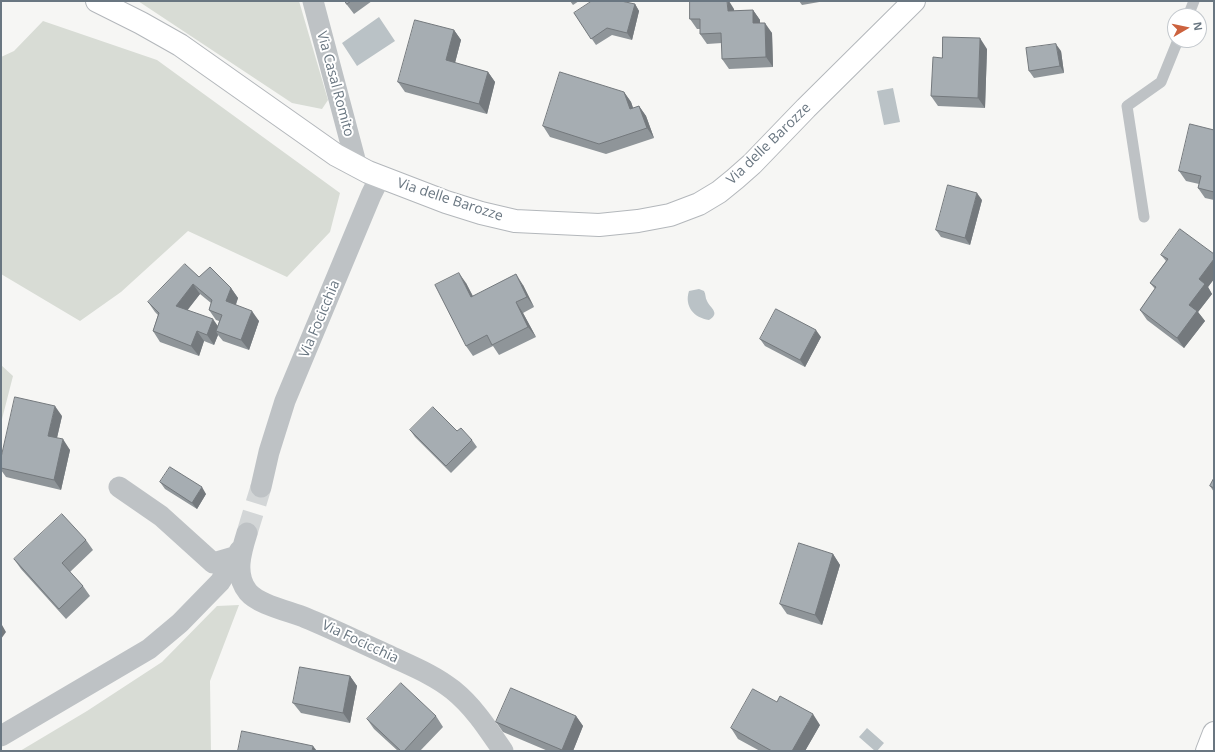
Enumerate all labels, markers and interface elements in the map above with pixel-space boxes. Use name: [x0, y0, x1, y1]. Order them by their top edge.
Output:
north arrow: [1167, 8, 1207, 48]
text: N: [1190, 21, 1206, 32]
street label: Via Casal Romito: [313, 29, 357, 139]
street label: Via delle Barozze: [724, 100, 814, 188]
street label: Via delle Barozze: [395, 175, 505, 225]
street label: Via Focicchia: [296, 278, 344, 360]
street label: Via Focicchia: [319, 617, 401, 667]

